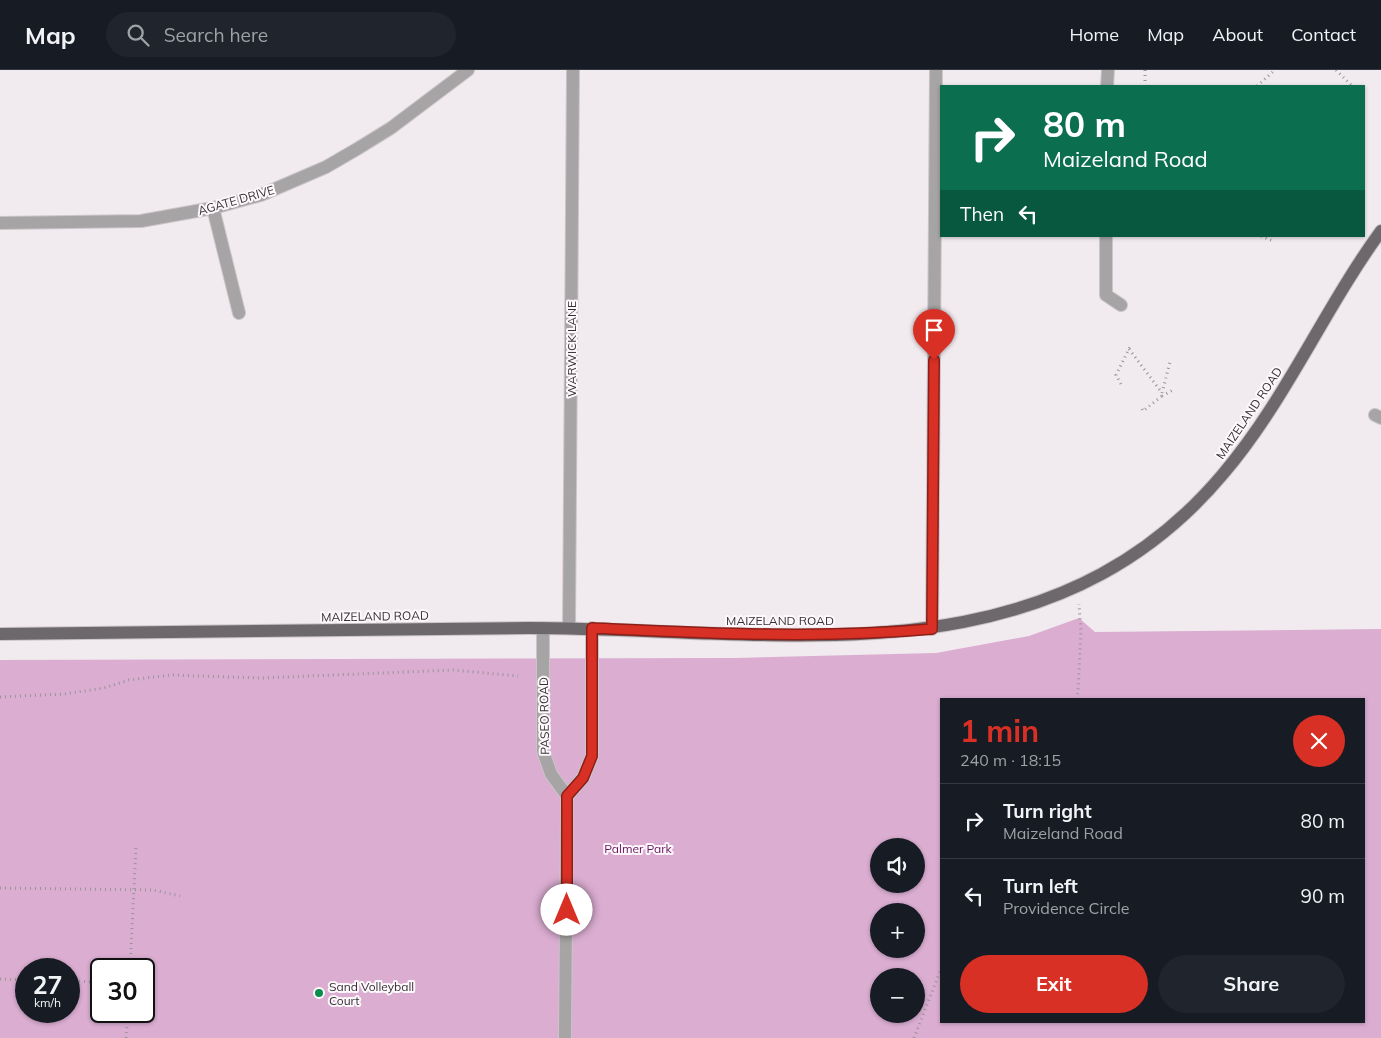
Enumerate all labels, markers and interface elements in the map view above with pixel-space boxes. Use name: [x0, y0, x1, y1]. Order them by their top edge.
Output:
search box: [106, 12, 456, 57]
text: Map: [25, 20, 76, 50]
icon: search: [124, 21, 152, 49]
text: Search here: [164, 23, 268, 47]
text: Home: [1069, 23, 1119, 46]
text: Map: [1147, 23, 1184, 46]
text: About: [1212, 23, 1263, 46]
text: Contact: [1291, 23, 1356, 46]
text: 80 m: [1043, 102, 1126, 146]
icon: right: [960, 105, 1025, 170]
text: Maizeland Road: [1043, 145, 1208, 173]
street label: AGATE DRIVE: [196, 182, 276, 218]
icon: left: [1014, 200, 1042, 228]
text: Then: [960, 202, 1004, 226]
street label: WARWICK LANE: [564, 301, 579, 397]
pin: [913, 309, 955, 360]
icon: arrive: [920, 316, 948, 344]
street label: MAIZELAND ROAD: [1213, 364, 1285, 462]
street label: MAIZELAND ROAD: [321, 608, 429, 624]
street label: MAIZELAND ROAD: [726, 613, 834, 628]
street label: PASEO ROAD: [536, 677, 552, 755]
text: 1 min: [960, 712, 1039, 750]
button: close: [1293, 715, 1345, 767]
text: 240 m · 18:15: [960, 750, 1061, 770]
text: Turn right: [1003, 799, 1092, 823]
icon: right: [960, 807, 988, 835]
text: 80 m: [1301, 809, 1345, 833]
text: Maizeland Road: [1003, 823, 1123, 843]
map controls: [870, 838, 925, 1023]
button: sound: [870, 838, 925, 893]
park label: Palmer Park: [604, 841, 673, 856]
text: Turn left: [1003, 874, 1078, 898]
icon: left: [960, 882, 988, 910]
position arrow: [540, 883, 592, 935]
text: 90 m: [1301, 884, 1345, 908]
text: Providence Circle: [1003, 898, 1130, 918]
button: +: [870, 903, 925, 958]
button: Exit: [960, 955, 1148, 1013]
button: Share: [1158, 955, 1345, 1013]
speed limit sign: 30: [90, 958, 155, 1023]
button: −: [870, 968, 925, 1023]
text: 27: [32, 969, 63, 1000]
place label: Sand Volleyball Court: [329, 979, 414, 1008]
marker: Sand Volleyball Court: [313, 987, 325, 999]
text: km/h: [34, 995, 61, 1010]

